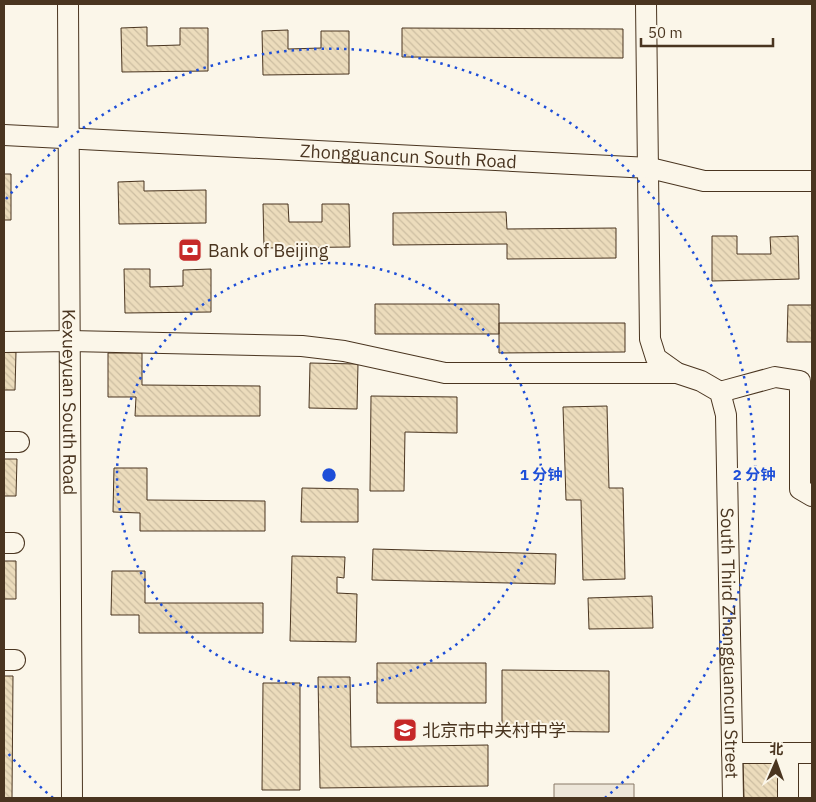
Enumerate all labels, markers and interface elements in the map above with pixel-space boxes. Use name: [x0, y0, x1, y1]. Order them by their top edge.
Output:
scale bar: [641, 15, 774, 47]
text: 50 m: [648, 23, 683, 42]
street label: Zhongguancun South Road: [300, 139, 517, 173]
bank icon: Bank of Beijing: [177, 237, 203, 263]
place label: Bank of Beijing: [208, 239, 329, 262]
street label: Kexueyuan South Road: [58, 309, 82, 495]
text: 1 分钟: [520, 465, 562, 484]
text: 2 分钟: [733, 465, 775, 484]
centre of rings: [320, 466, 338, 484]
street label: South Third Zhongguancun Street: [716, 507, 744, 779]
school or university icon: 北京市中关村中学: [392, 717, 418, 743]
place label: 北京市中关村中学: [422, 719, 566, 742]
north arrow: [751, 737, 801, 787]
text: 北: [769, 740, 784, 758]

